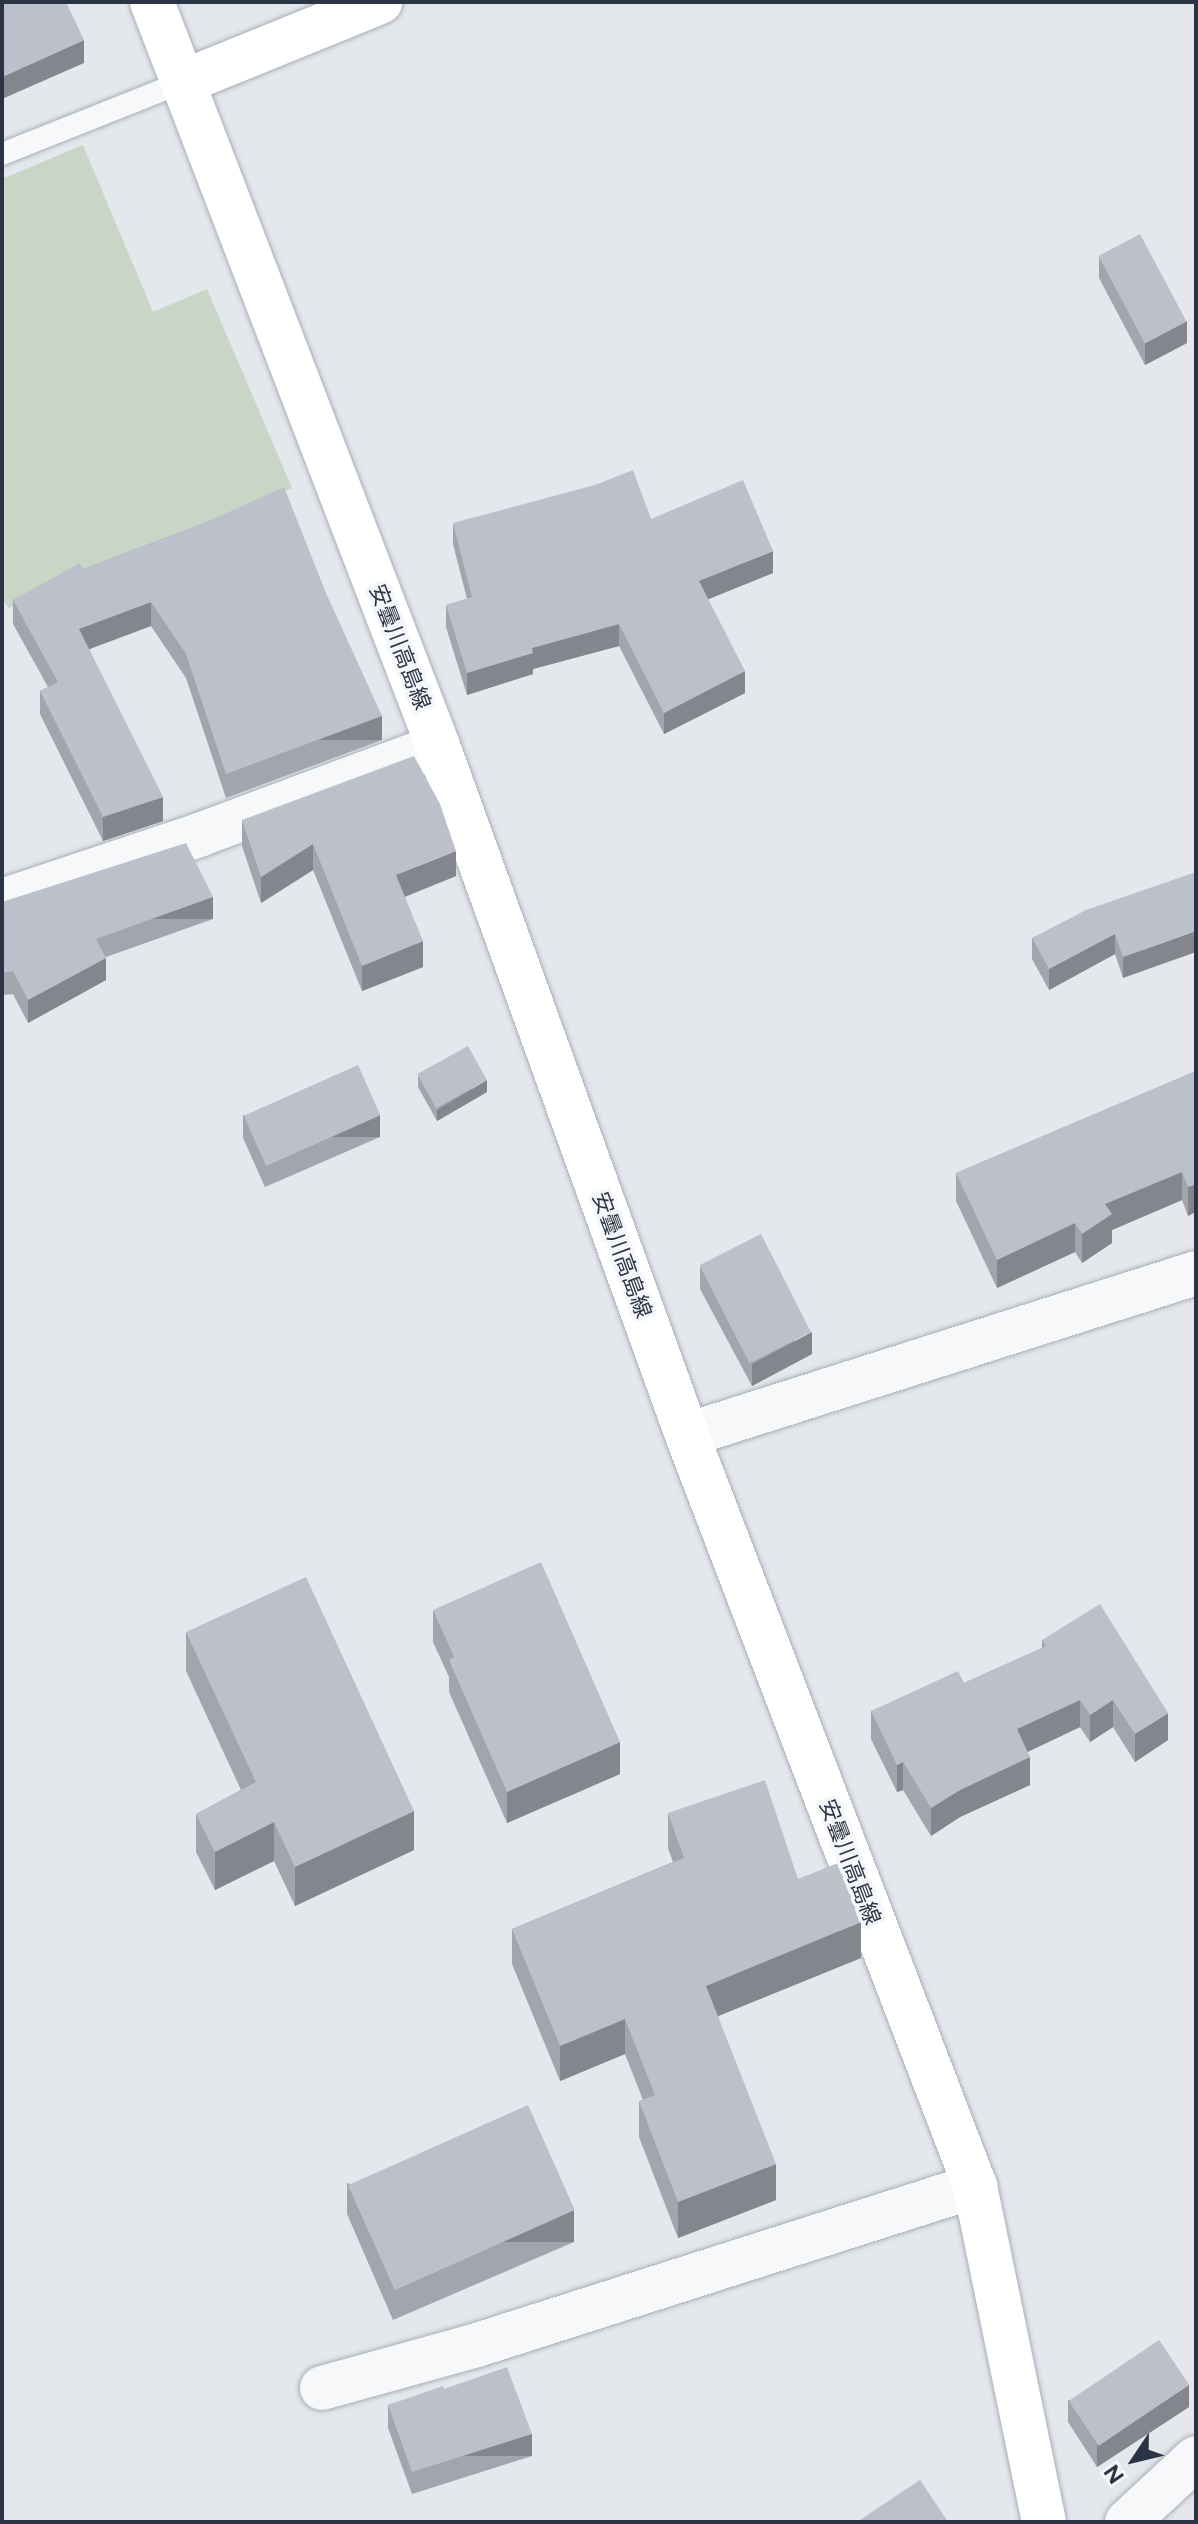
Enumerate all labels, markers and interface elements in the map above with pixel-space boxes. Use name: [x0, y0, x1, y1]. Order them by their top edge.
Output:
street label: 安曇川高島線: [364, 581, 436, 713]
street label: 安曇川高島線: [587, 1188, 657, 1322]
street label: 安曇川高島線: [814, 1796, 886, 1928]
north arrow: [1094, 2420, 1174, 2500]
text: N: [1098, 2459, 1130, 2489]

